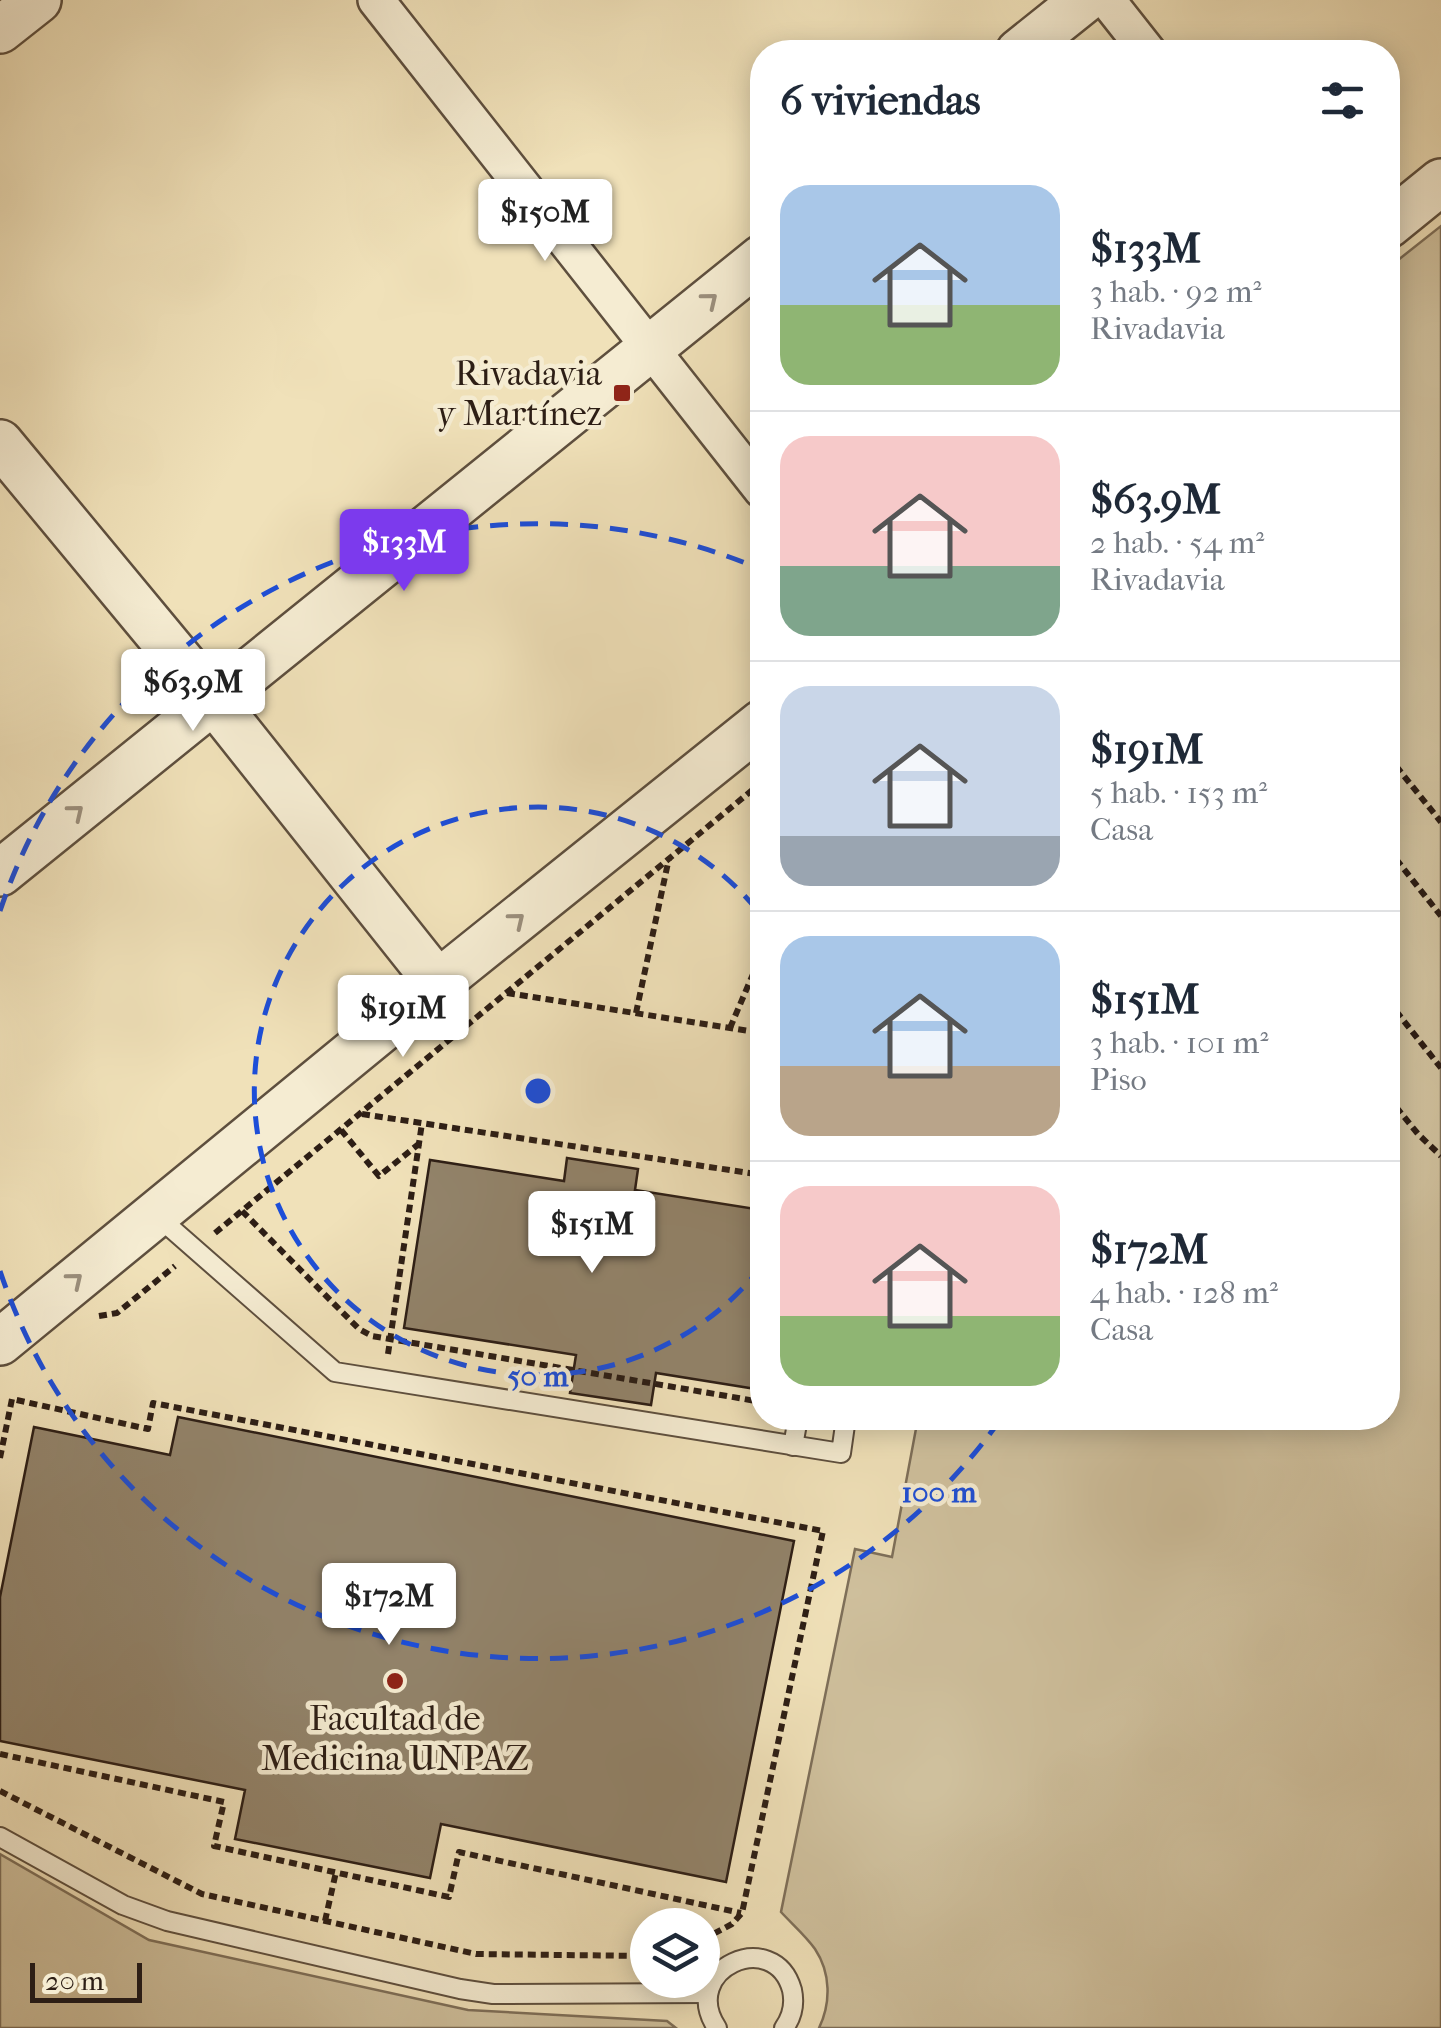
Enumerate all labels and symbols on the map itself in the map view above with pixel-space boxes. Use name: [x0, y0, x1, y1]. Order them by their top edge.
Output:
pin: $150M: [475, 179, 615, 264]
one-way arrow: [699, 294, 717, 312]
place label: Rivadavia y Martínez: [437, 353, 603, 434]
marker: Rivadavia y Martínez: [611, 382, 633, 404]
pin: $133M: [334, 509, 474, 594]
pin: $63.9M: [112, 649, 274, 734]
one-way arrow: [64, 805, 82, 823]
one-way arrow: [505, 914, 523, 931]
pin: $191M: [333, 975, 473, 1060]
centre of rings: [520, 1073, 556, 1109]
pin: $151M: [522, 1191, 662, 1276]
one-way arrow: [64, 1274, 82, 1292]
text: 50 m: [508, 1359, 569, 1394]
text: 100 m: [901, 1475, 978, 1510]
pin: $172M: [319, 1563, 459, 1648]
marker: Facultad de Medicina UNPAZ: [384, 1670, 406, 1692]
place label: Facultad de Medicina UNPAZ: [261, 1698, 529, 1779]
scale bar: [30, 1958, 142, 2002]

